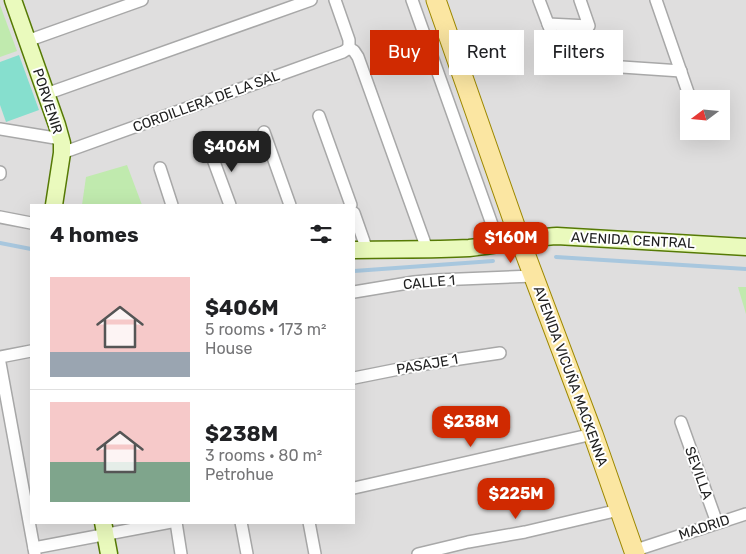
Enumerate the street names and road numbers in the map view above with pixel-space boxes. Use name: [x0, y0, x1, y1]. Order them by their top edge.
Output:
street label: PORVENIR: [29, 66, 66, 136]
street label: CORDILLERA DE LA SAL: [130, 67, 282, 136]
street label: AVENIDA CENTRAL: [571, 229, 695, 252]
street label: CALLE 1: [402, 272, 456, 293]
street label: AVENIDA VICUÑA MACKENNA: [530, 283, 612, 469]
street label: PASAJE 1: [395, 351, 459, 378]
street label: SEVILLA: [681, 444, 716, 503]
street label: MADRID: [676, 511, 732, 544]

